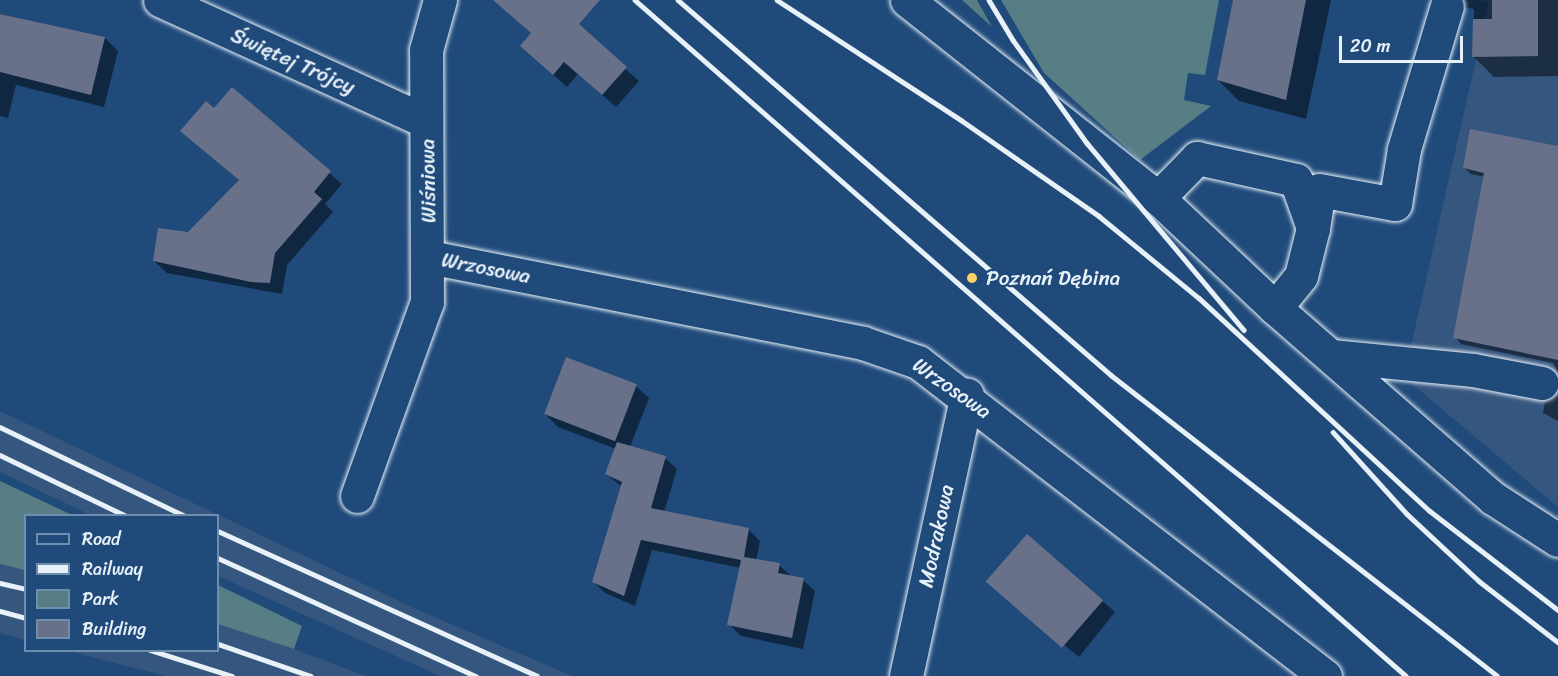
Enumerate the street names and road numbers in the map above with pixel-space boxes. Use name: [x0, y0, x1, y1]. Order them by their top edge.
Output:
street label: Świętej Trójcy: [227, 22, 359, 100]
street label: Wiśniowa: [415, 139, 441, 223]
street label: Wrzosowa: [440, 247, 532, 289]
street label: Wrzosowa: [908, 352, 996, 424]
street label: Modrakowa: [913, 482, 959, 590]

